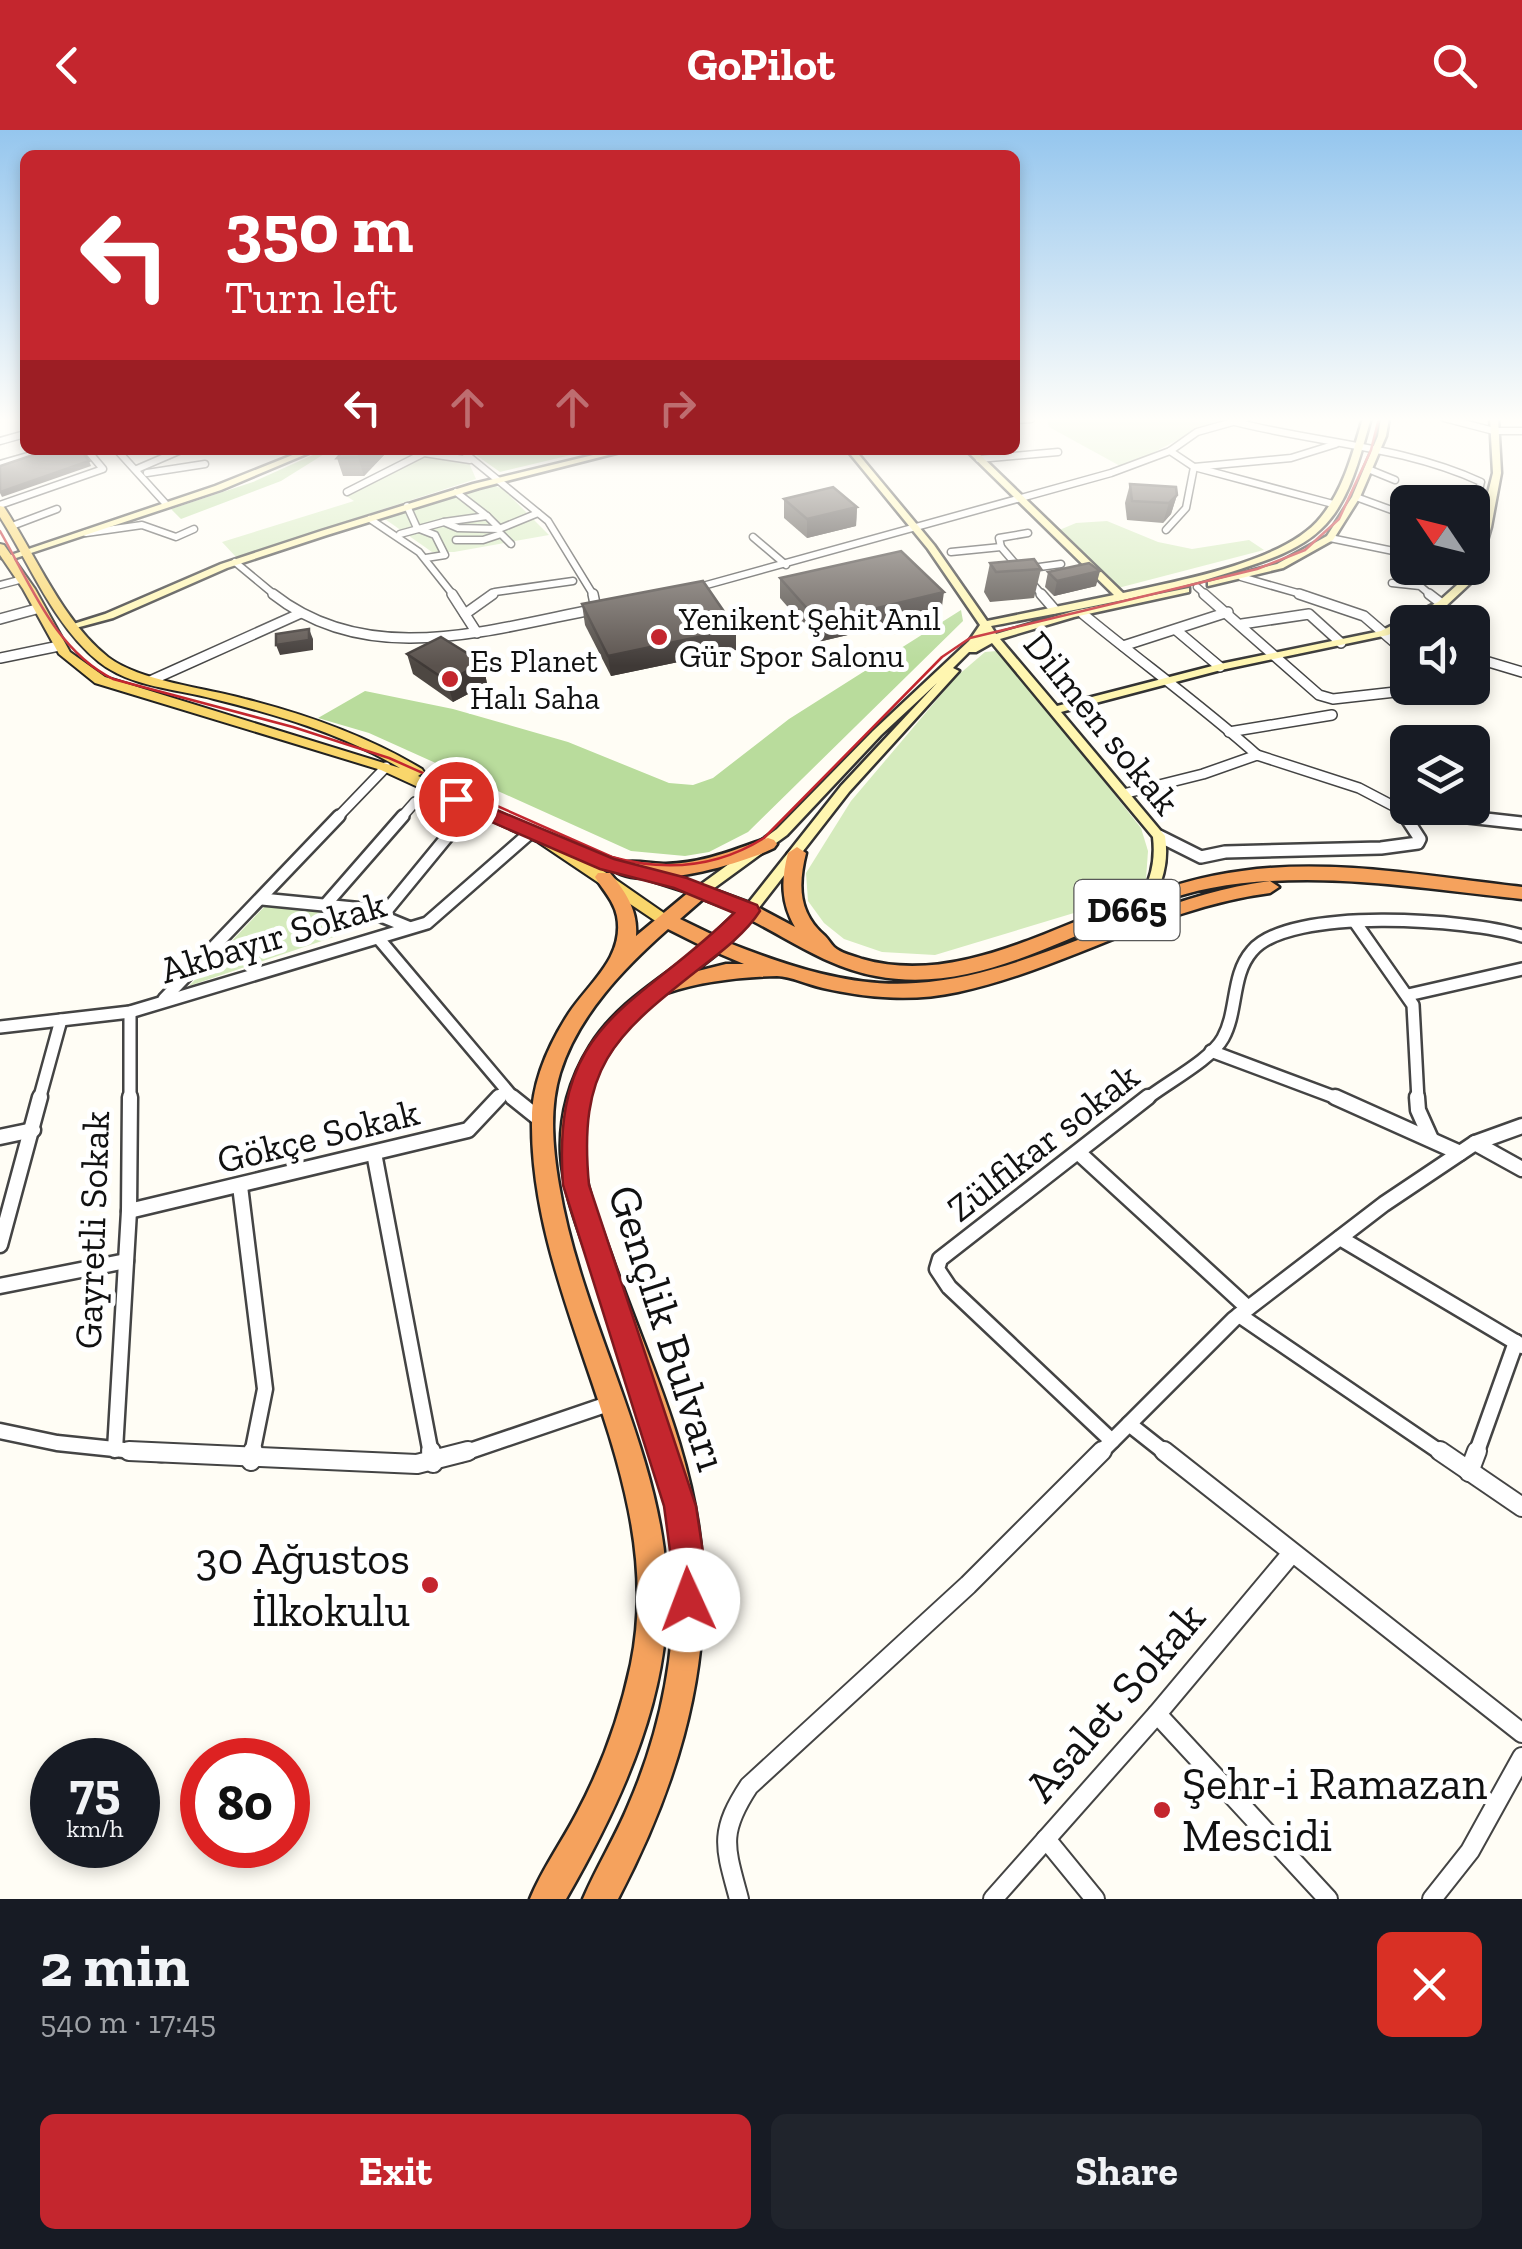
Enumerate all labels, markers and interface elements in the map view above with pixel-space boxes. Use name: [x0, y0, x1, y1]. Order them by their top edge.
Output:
icon: back: [40, 38, 95, 93]
text: GoPilot: [687, 38, 835, 92]
icon: search: [1427, 38, 1482, 93]
text: 350 m: [225, 186, 414, 270]
icon: left: [60, 190, 190, 320]
text: Turn left: [225, 271, 397, 325]
icon: left: [335, 380, 390, 435]
icon: ahead: [440, 380, 495, 435]
icon: ahead: [545, 380, 600, 435]
icon: right: [650, 380, 705, 435]
north arrow: [1390, 485, 1490, 585]
map controls: [1390, 485, 1490, 825]
place label: Yenikent Şehit Anıl Gür Spor Salonu: [678, 600, 941, 675]
button: sound: [1390, 605, 1490, 705]
street label: Dilmen sokak: [1014, 622, 1190, 824]
marker: Yenikent Şehit Anıl Gür Spor Salonu: [648, 626, 670, 648]
place label: Es Planet Halı Saha: [470, 642, 600, 717]
marker: Es Planet Halı Saha: [439, 668, 461, 690]
button: layers: [1390, 725, 1490, 825]
pin: [414, 757, 499, 842]
icon: arrive: [429, 772, 484, 827]
road number: D665: [1074, 880, 1180, 940]
street label: Akbayır Sokak: [154, 881, 392, 993]
street label: Zülfikar sokak: [938, 1053, 1148, 1231]
street label: Gökçe Sokak: [212, 1089, 424, 1183]
street label: Gayretli Sokak: [65, 1110, 119, 1350]
street label: Gençlik Bulvarı: [596, 1178, 740, 1478]
place label: 30 Ağustos İlkokulu: [196, 1532, 410, 1638]
position arrow: [636, 1548, 740, 1652]
marker: 30 Ağustos İlkokulu: [419, 1574, 441, 1596]
street label: Asalet Sokak: [1014, 1591, 1216, 1813]
speed limit sign: 80: [180, 1738, 310, 1868]
place label: Şehr-i Ramazan Mescidi: [1182, 1757, 1488, 1863]
text: 75: [70, 1761, 120, 1821]
marker: Şehr-i Ramazan Mescidi: [1151, 1799, 1173, 1821]
text: km/h: [66, 1813, 124, 1843]
text: 2 min: [40, 1929, 190, 2001]
button: close: [1377, 1932, 1482, 2037]
text: 540 m · 17:45: [40, 2003, 216, 2041]
button: Exit: [40, 2114, 751, 2229]
button: Share: [771, 2114, 1482, 2229]

